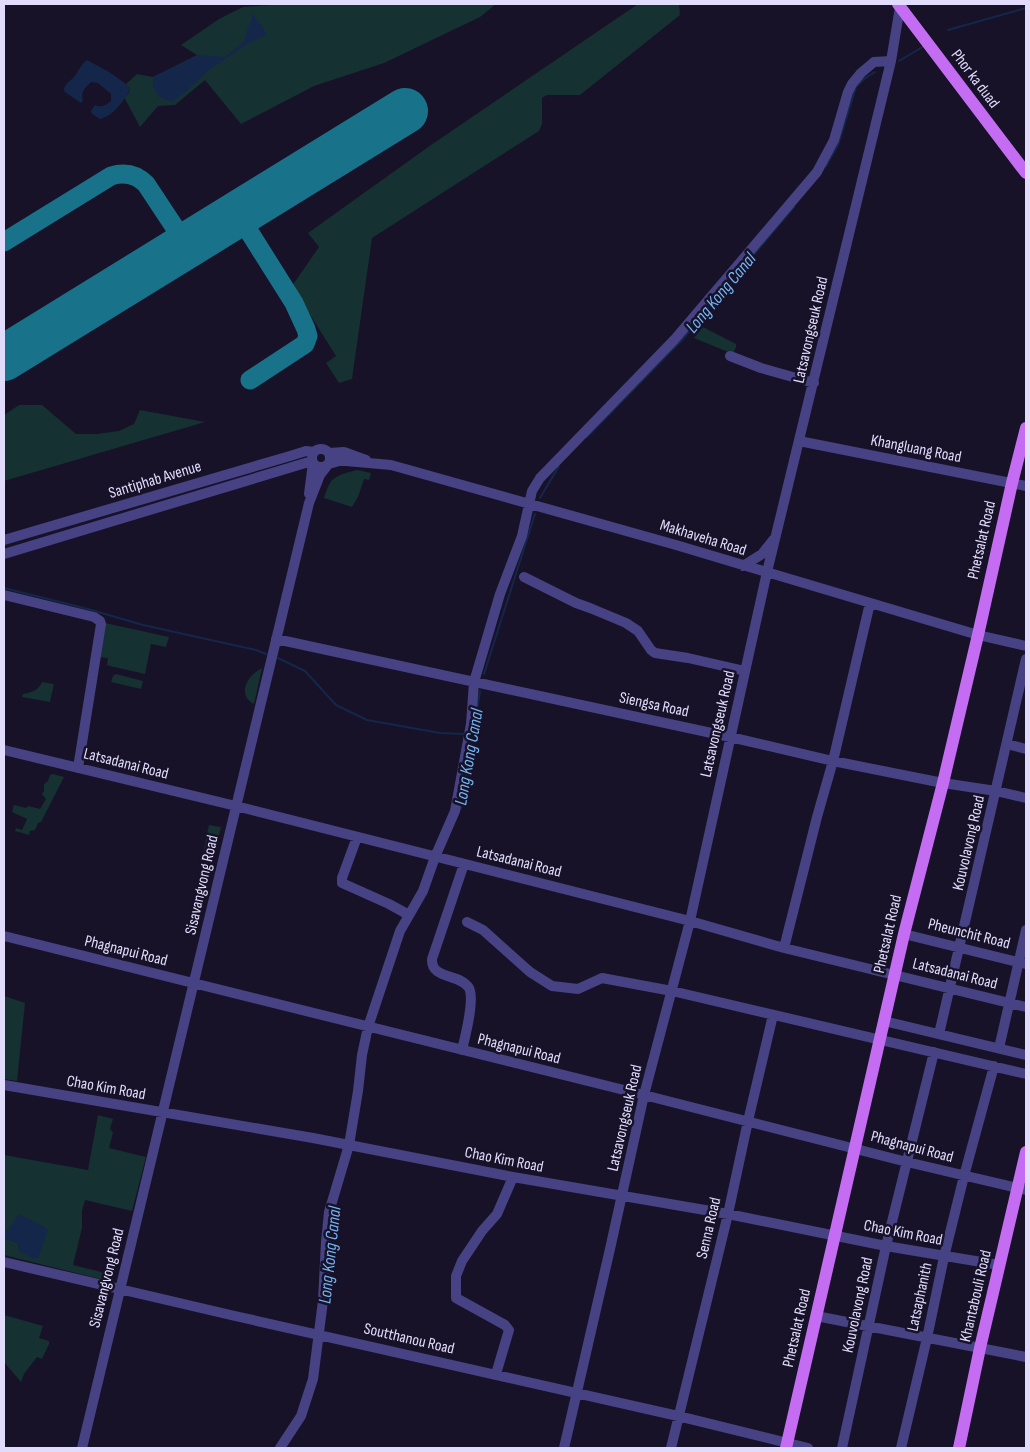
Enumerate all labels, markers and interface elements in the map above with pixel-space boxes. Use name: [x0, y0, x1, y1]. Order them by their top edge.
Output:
street label: Phor ka duad: [947, 46, 1003, 112]
water label: Long Kong Canal: [682, 248, 761, 337]
street label: Latsavongseuk Road: [790, 275, 832, 385]
street label: Khangluang Road: [869, 431, 963, 467]
street label: Santiphab Avenue: [106, 457, 204, 503]
street label: Phetsalat Road: [964, 499, 1000, 581]
street label: Makhaveha Road: [657, 516, 749, 560]
street label: Latsavongseuk Road: [697, 669, 739, 779]
street label: Siengsa Road: [618, 688, 690, 722]
water label: Long Kong Canal: [450, 706, 488, 807]
street label: Latsadanai Road: [82, 744, 170, 784]
street label: Kouvolavong Road: [949, 794, 989, 892]
street label: Sisavangvong Road: [181, 833, 223, 937]
street label: Latsadanai Road: [475, 842, 563, 882]
street label: Phetsalat Road: [870, 893, 906, 975]
street label: Pheunchit Road: [926, 915, 1012, 953]
street label: Phagnapui Road: [83, 932, 169, 970]
street label: Latsadanai Road: [911, 954, 999, 994]
street label: Phagnapui Road: [476, 1030, 562, 1068]
street label: Latsavongseuk Road: [604, 1063, 646, 1173]
street label: Chao Kim Road: [65, 1072, 147, 1104]
street label: Phagnapui Road: [869, 1127, 955, 1167]
street label: Chao Kim Road: [463, 1143, 545, 1177]
street label: Senna Road: [693, 1195, 725, 1261]
water label: Long Kong Canal: [314, 1205, 346, 1305]
street label: Chao Kim Road: [862, 1216, 944, 1250]
street label: Sisavangvong Road: [85, 1226, 129, 1330]
street label: Khantabouli Road: [956, 1248, 996, 1344]
street label: Kouvolavong Road: [839, 1256, 877, 1354]
street label: Latsaphanith: [903, 1261, 937, 1333]
street label: Phetsalat Road: [779, 1287, 815, 1369]
street label: Soutthanou Road: [362, 1319, 456, 1359]

